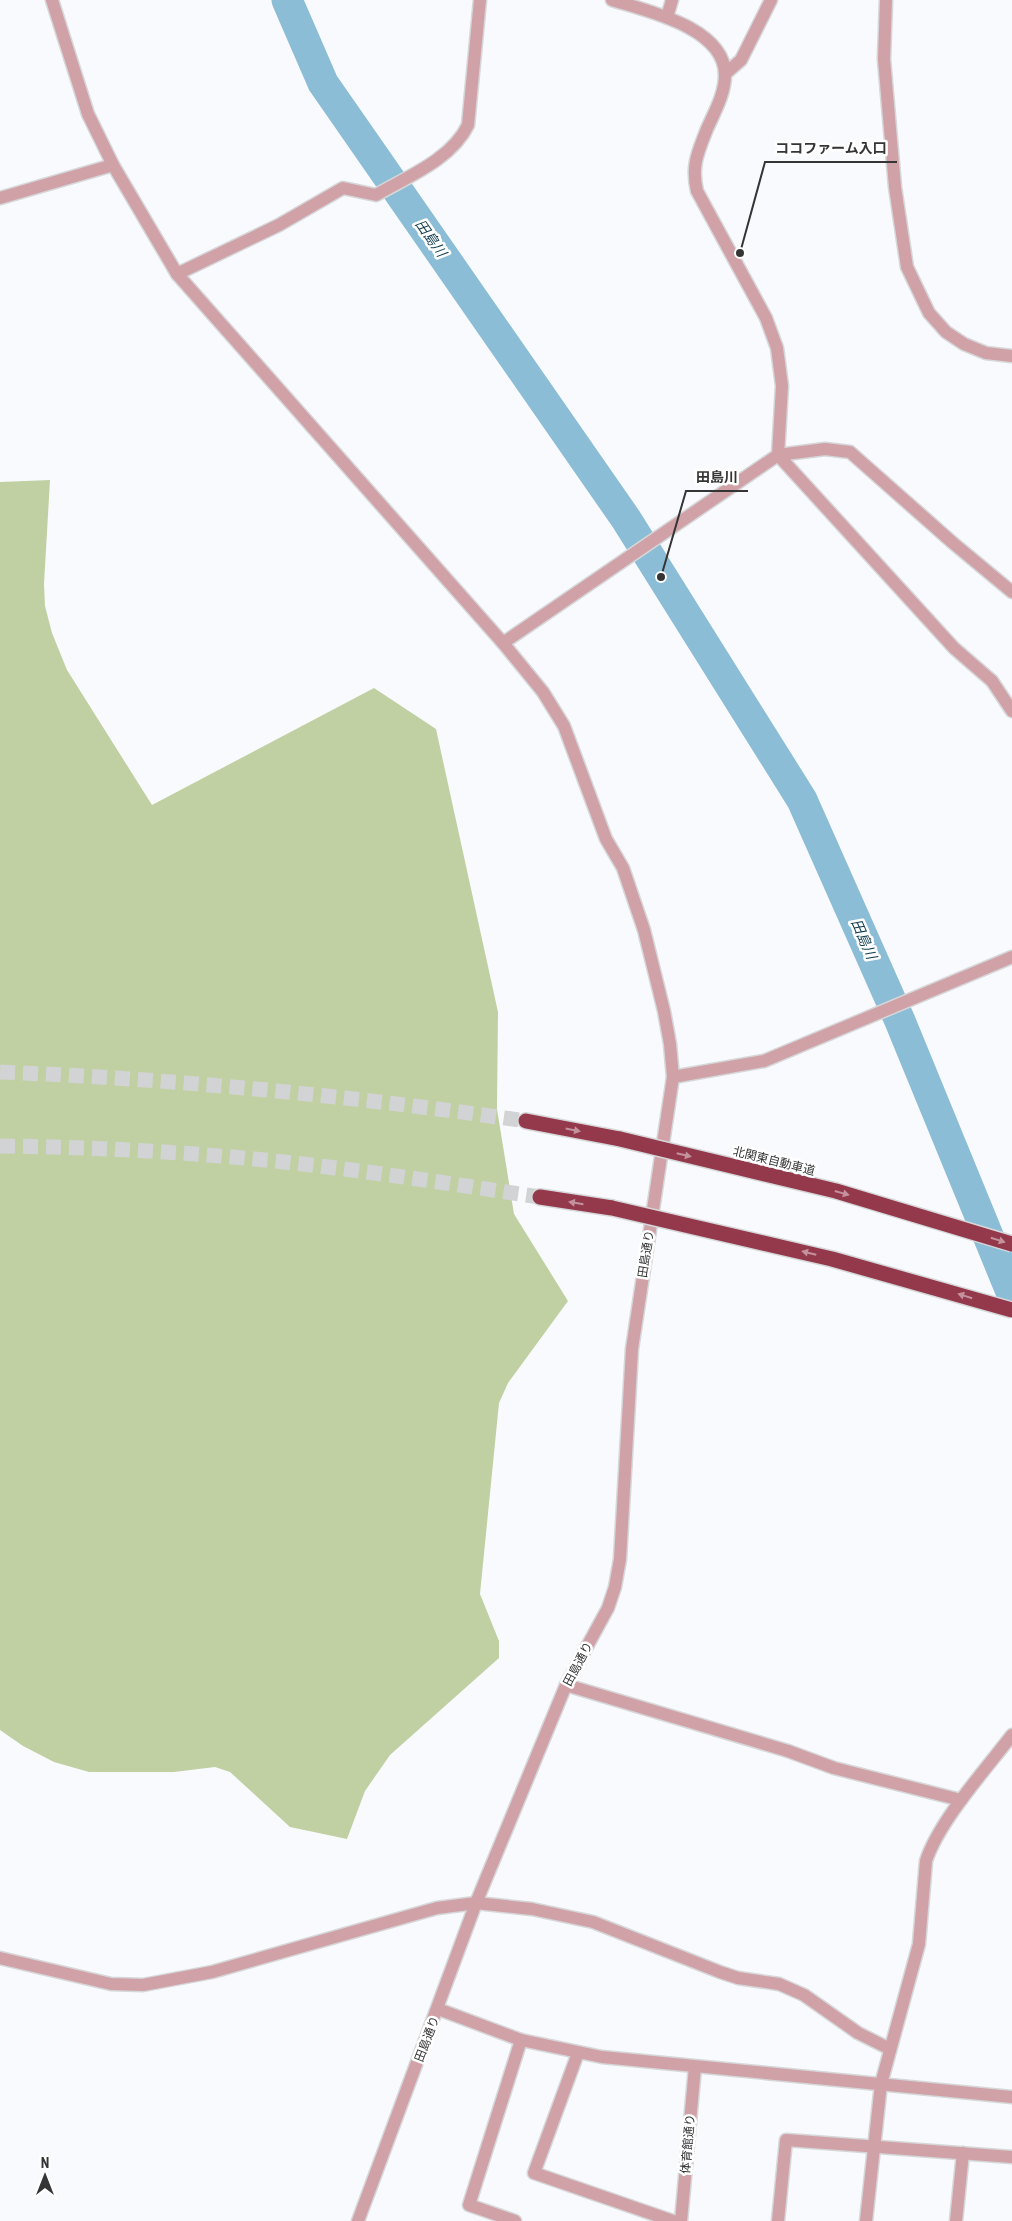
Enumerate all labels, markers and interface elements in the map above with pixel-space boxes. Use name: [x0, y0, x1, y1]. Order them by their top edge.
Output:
callout: ココファーム入口: [765, 133, 897, 162]
text: ココファーム入口: [775, 140, 887, 156]
water label: 田島川: [412, 216, 451, 261]
callout: 田島川: [686, 462, 748, 491]
text: 田島川: [696, 469, 738, 485]
water label: 田島川: [848, 917, 881, 963]
one-way arrow: [565, 1127, 581, 1135]
street label: 北関東自動車道: [732, 1144, 816, 1178]
one-way arrow: [677, 1151, 692, 1159]
one-way arrow: [835, 1190, 850, 1198]
one-way arrow: [568, 1198, 584, 1206]
street label: 田島通り: [635, 1229, 657, 1279]
one-way arrow: [991, 1236, 1006, 1244]
one-way arrow: [801, 1249, 816, 1257]
one-way arrow: [958, 1292, 973, 1300]
street label: 田島通り: [561, 1640, 595, 1688]
street label: 田島通り: [412, 2014, 442, 2064]
street label: 体育館通り: [678, 2113, 698, 2175]
north arrow: [20, 2151, 70, 2201]
text: N: [41, 2155, 49, 2171]

